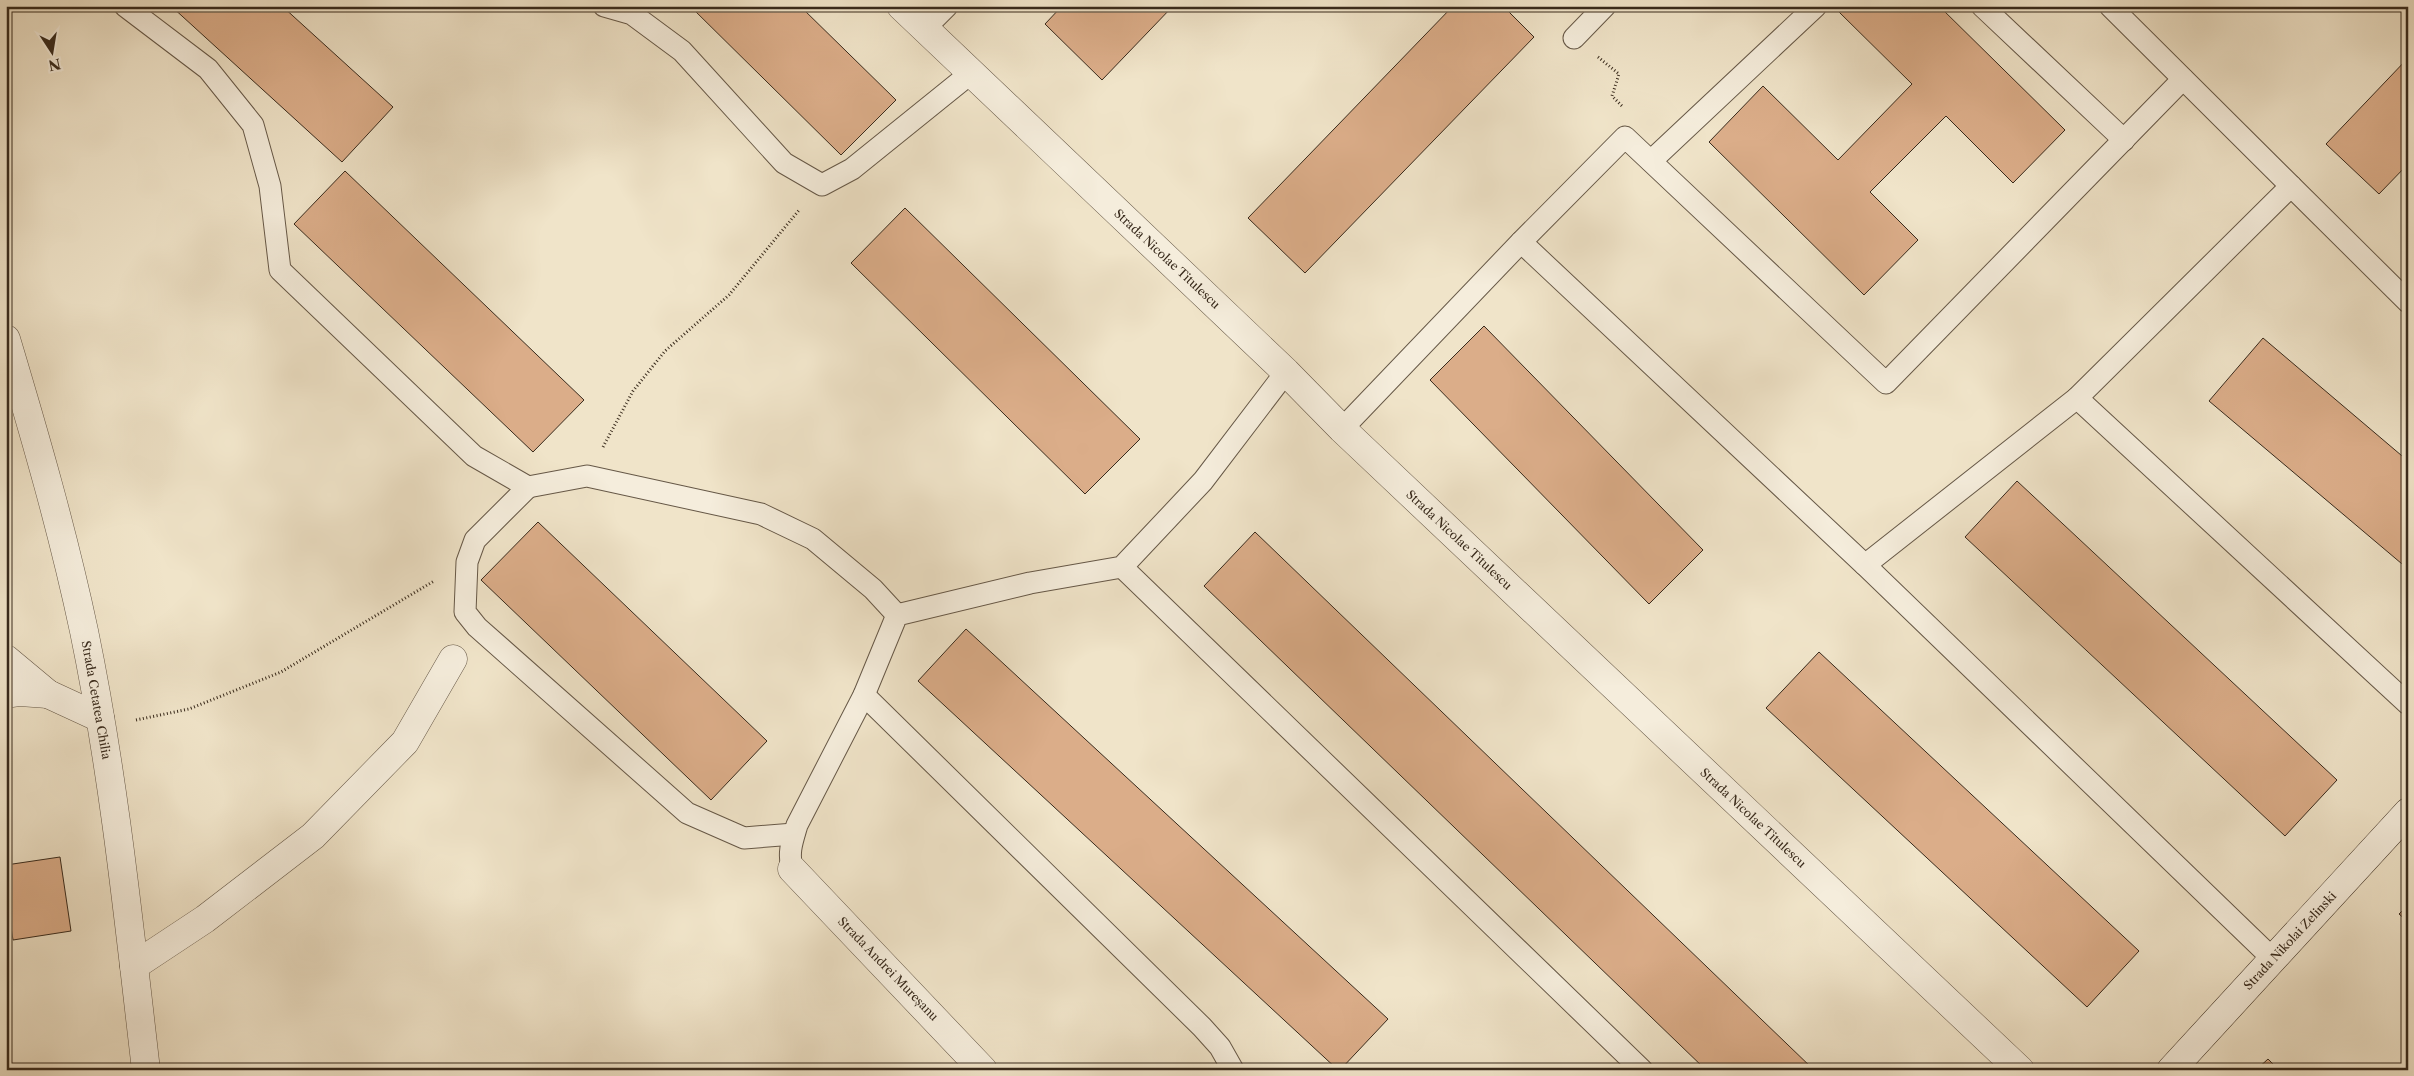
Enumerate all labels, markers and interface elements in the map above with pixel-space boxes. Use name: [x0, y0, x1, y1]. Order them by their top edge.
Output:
north arrow: [28, 28, 78, 78]
text: N: [47, 55, 63, 75]
street label: Strada Nicolae Titulescu: [1111, 206, 1224, 312]
street label: Strada Nicolae Titulescu: [1403, 487, 1516, 593]
street label: Strada Cetatea Chilia: [79, 639, 114, 761]
street label: Strada Nicolae Titulescu: [1697, 765, 1810, 871]
street label: Strada Nikolai Zelinski: [2240, 888, 2339, 993]
street label: Strada Andrei Mureșanu: [834, 914, 942, 1025]

